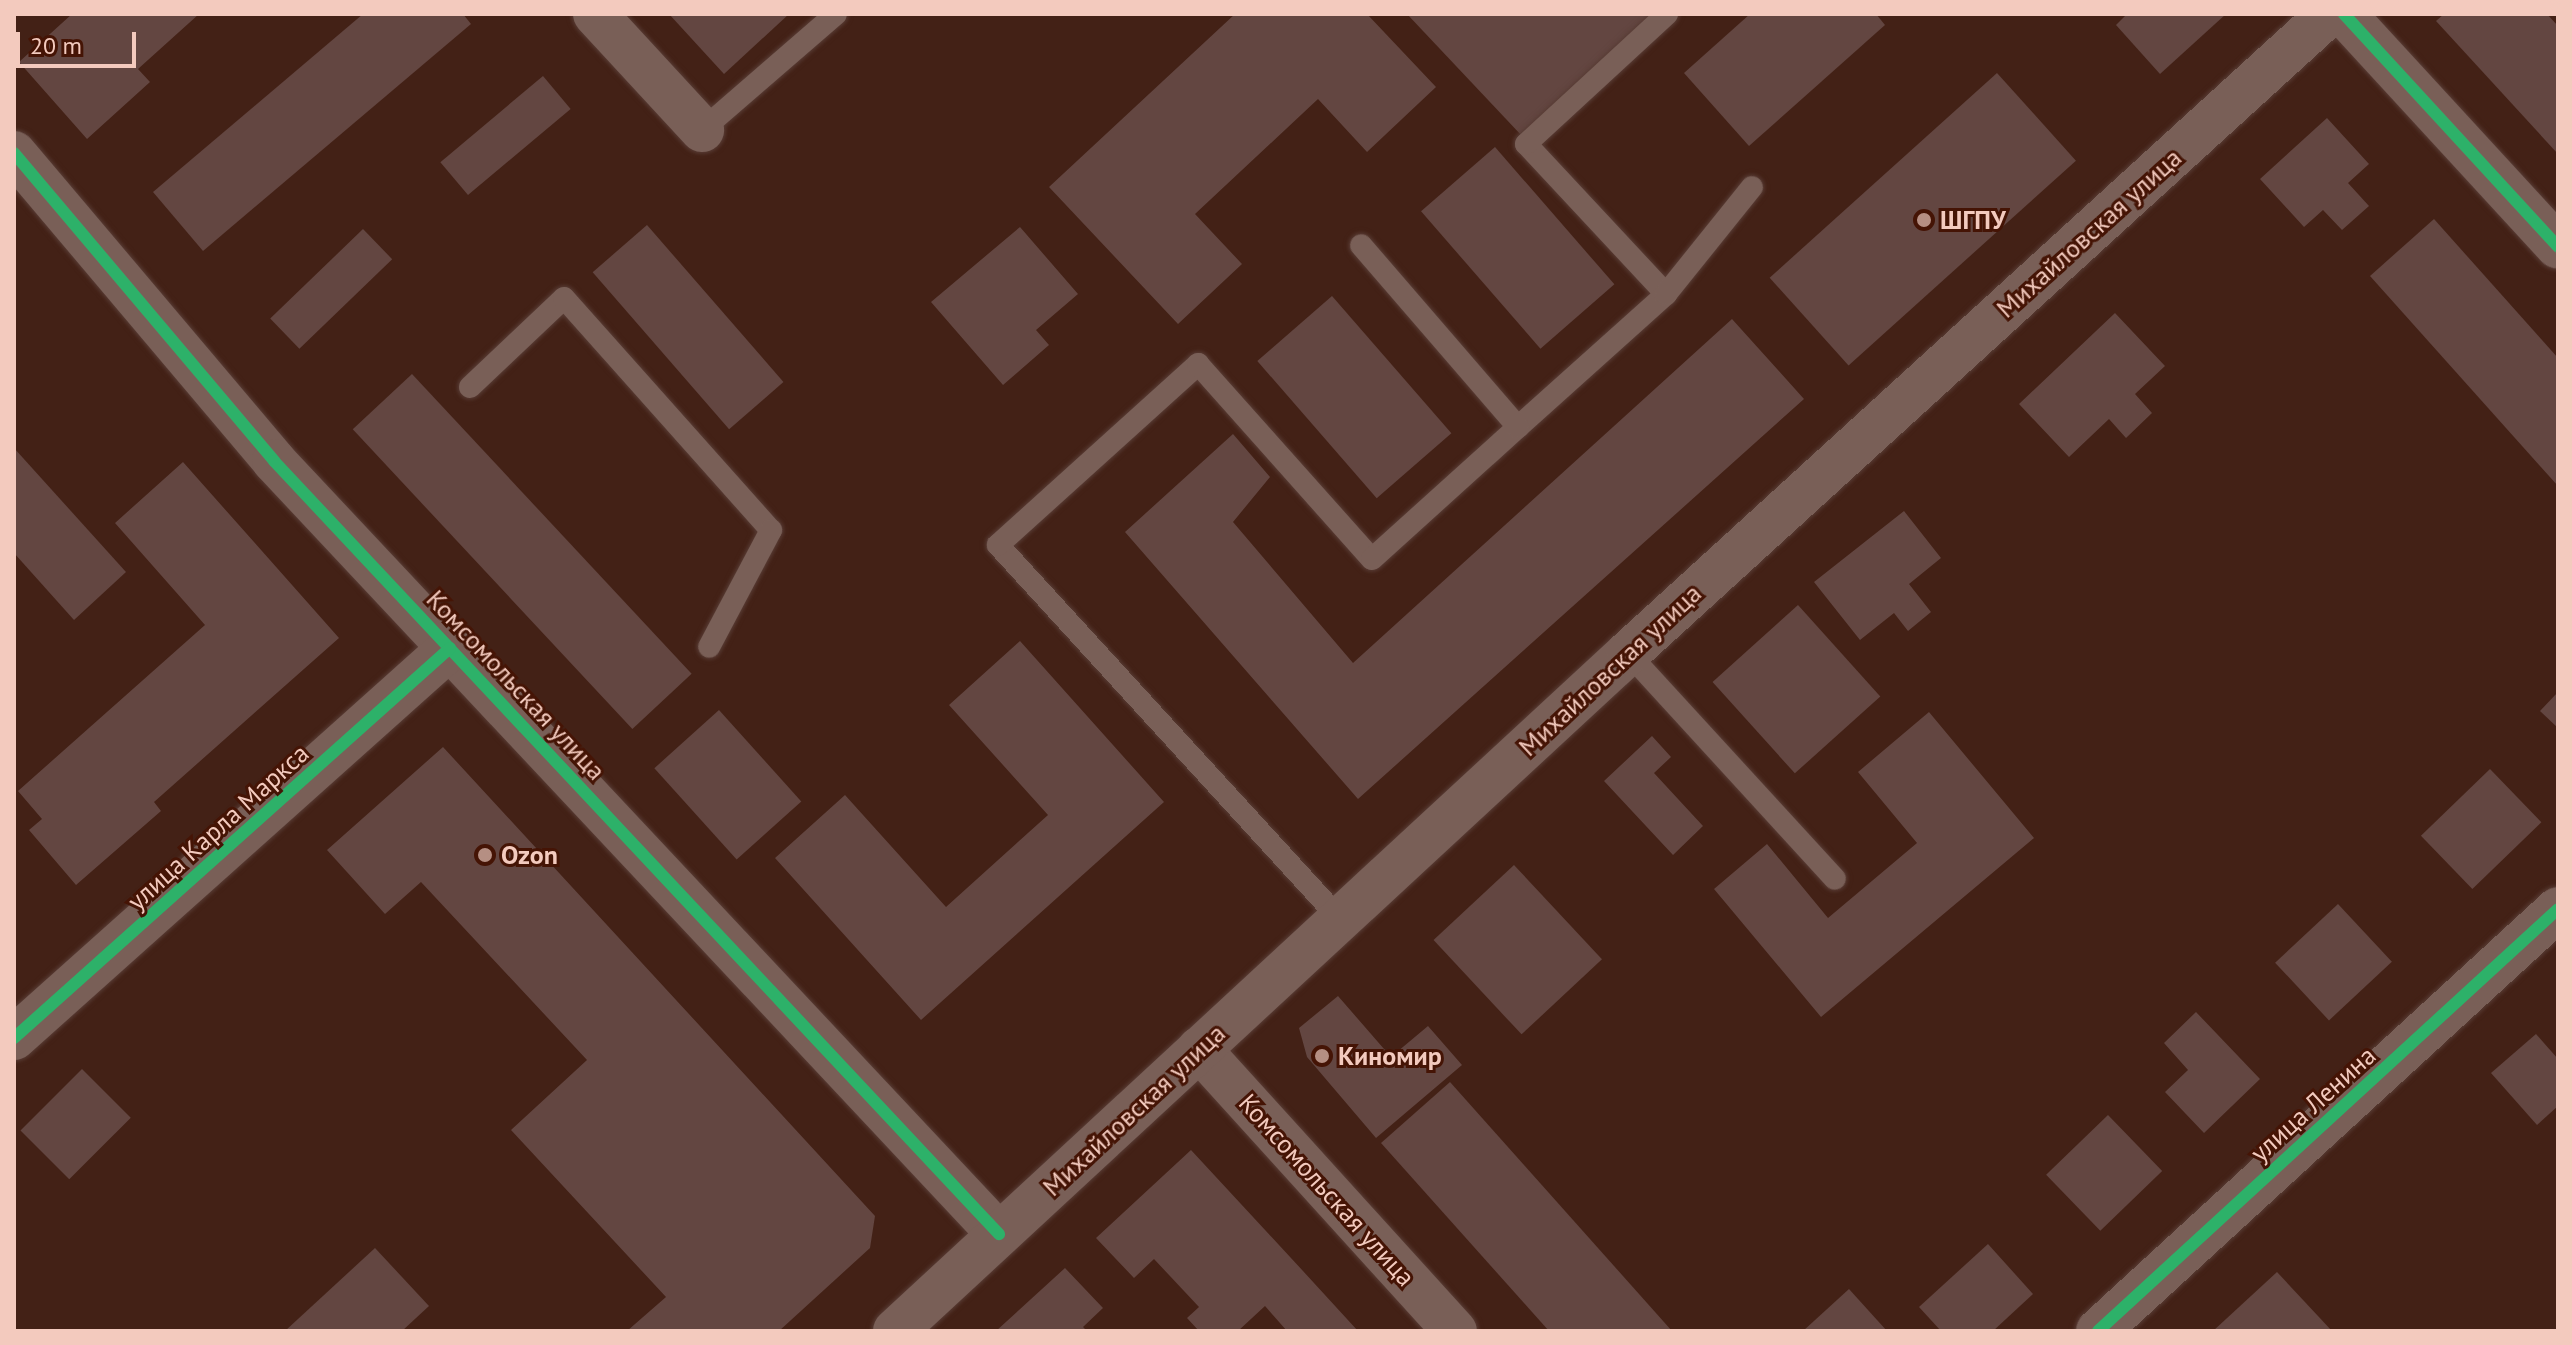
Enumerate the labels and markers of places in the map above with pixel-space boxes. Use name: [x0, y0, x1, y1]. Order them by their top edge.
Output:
place label: ШГПУ: [1940, 204, 2006, 236]
marker: ШГПУ: [1915, 211, 1933, 229]
place label: Ozon: [501, 839, 558, 871]
marker: Ozon: [476, 846, 494, 864]
place label: Киномир: [1338, 1040, 1442, 1072]
marker: Киномир: [1313, 1047, 1331, 1065]

